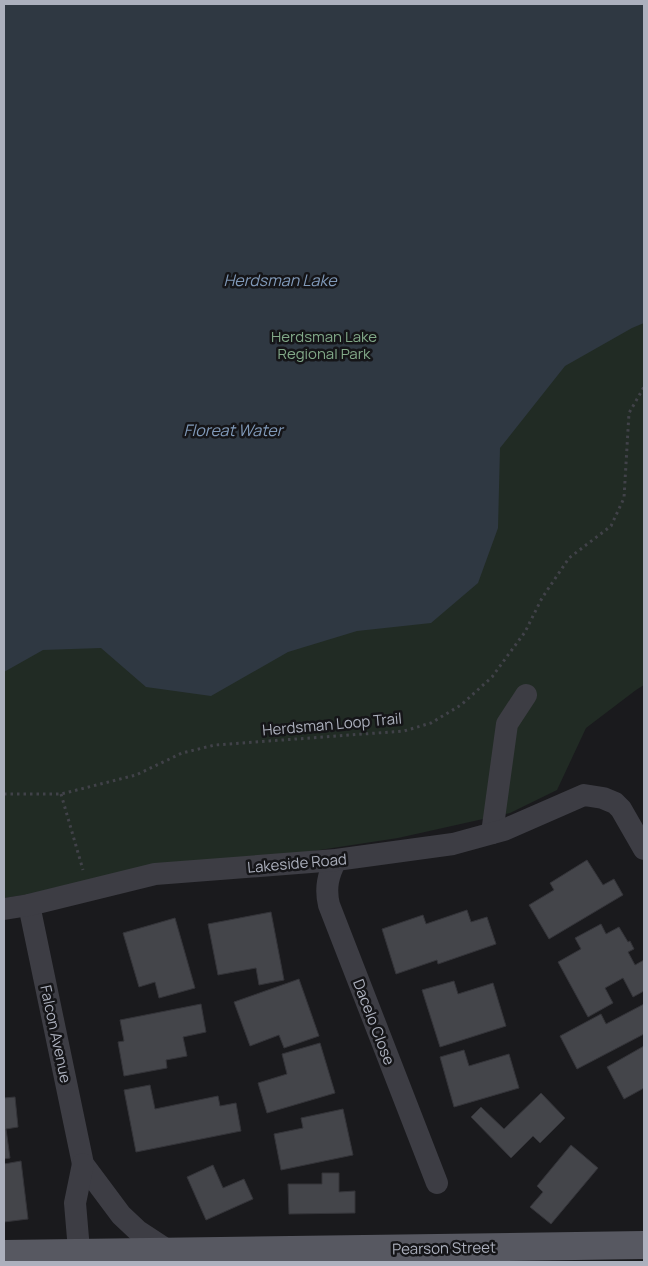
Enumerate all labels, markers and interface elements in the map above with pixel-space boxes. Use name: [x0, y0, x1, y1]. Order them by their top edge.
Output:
water label: Herdsman Lake: [223, 269, 338, 291]
park label: Herdsman Lake Regional Park: [271, 326, 377, 364]
water label: Floreat Water: [184, 419, 285, 441]
street label: Herdsman Loop Trail: [261, 707, 403, 741]
street label: Lakeside Road: [246, 848, 348, 878]
street label: Dacelo Close: [348, 976, 400, 1068]
street label: Falcon Avenue: [35, 983, 77, 1085]
street label: Pearson Street: [392, 1237, 496, 1259]

